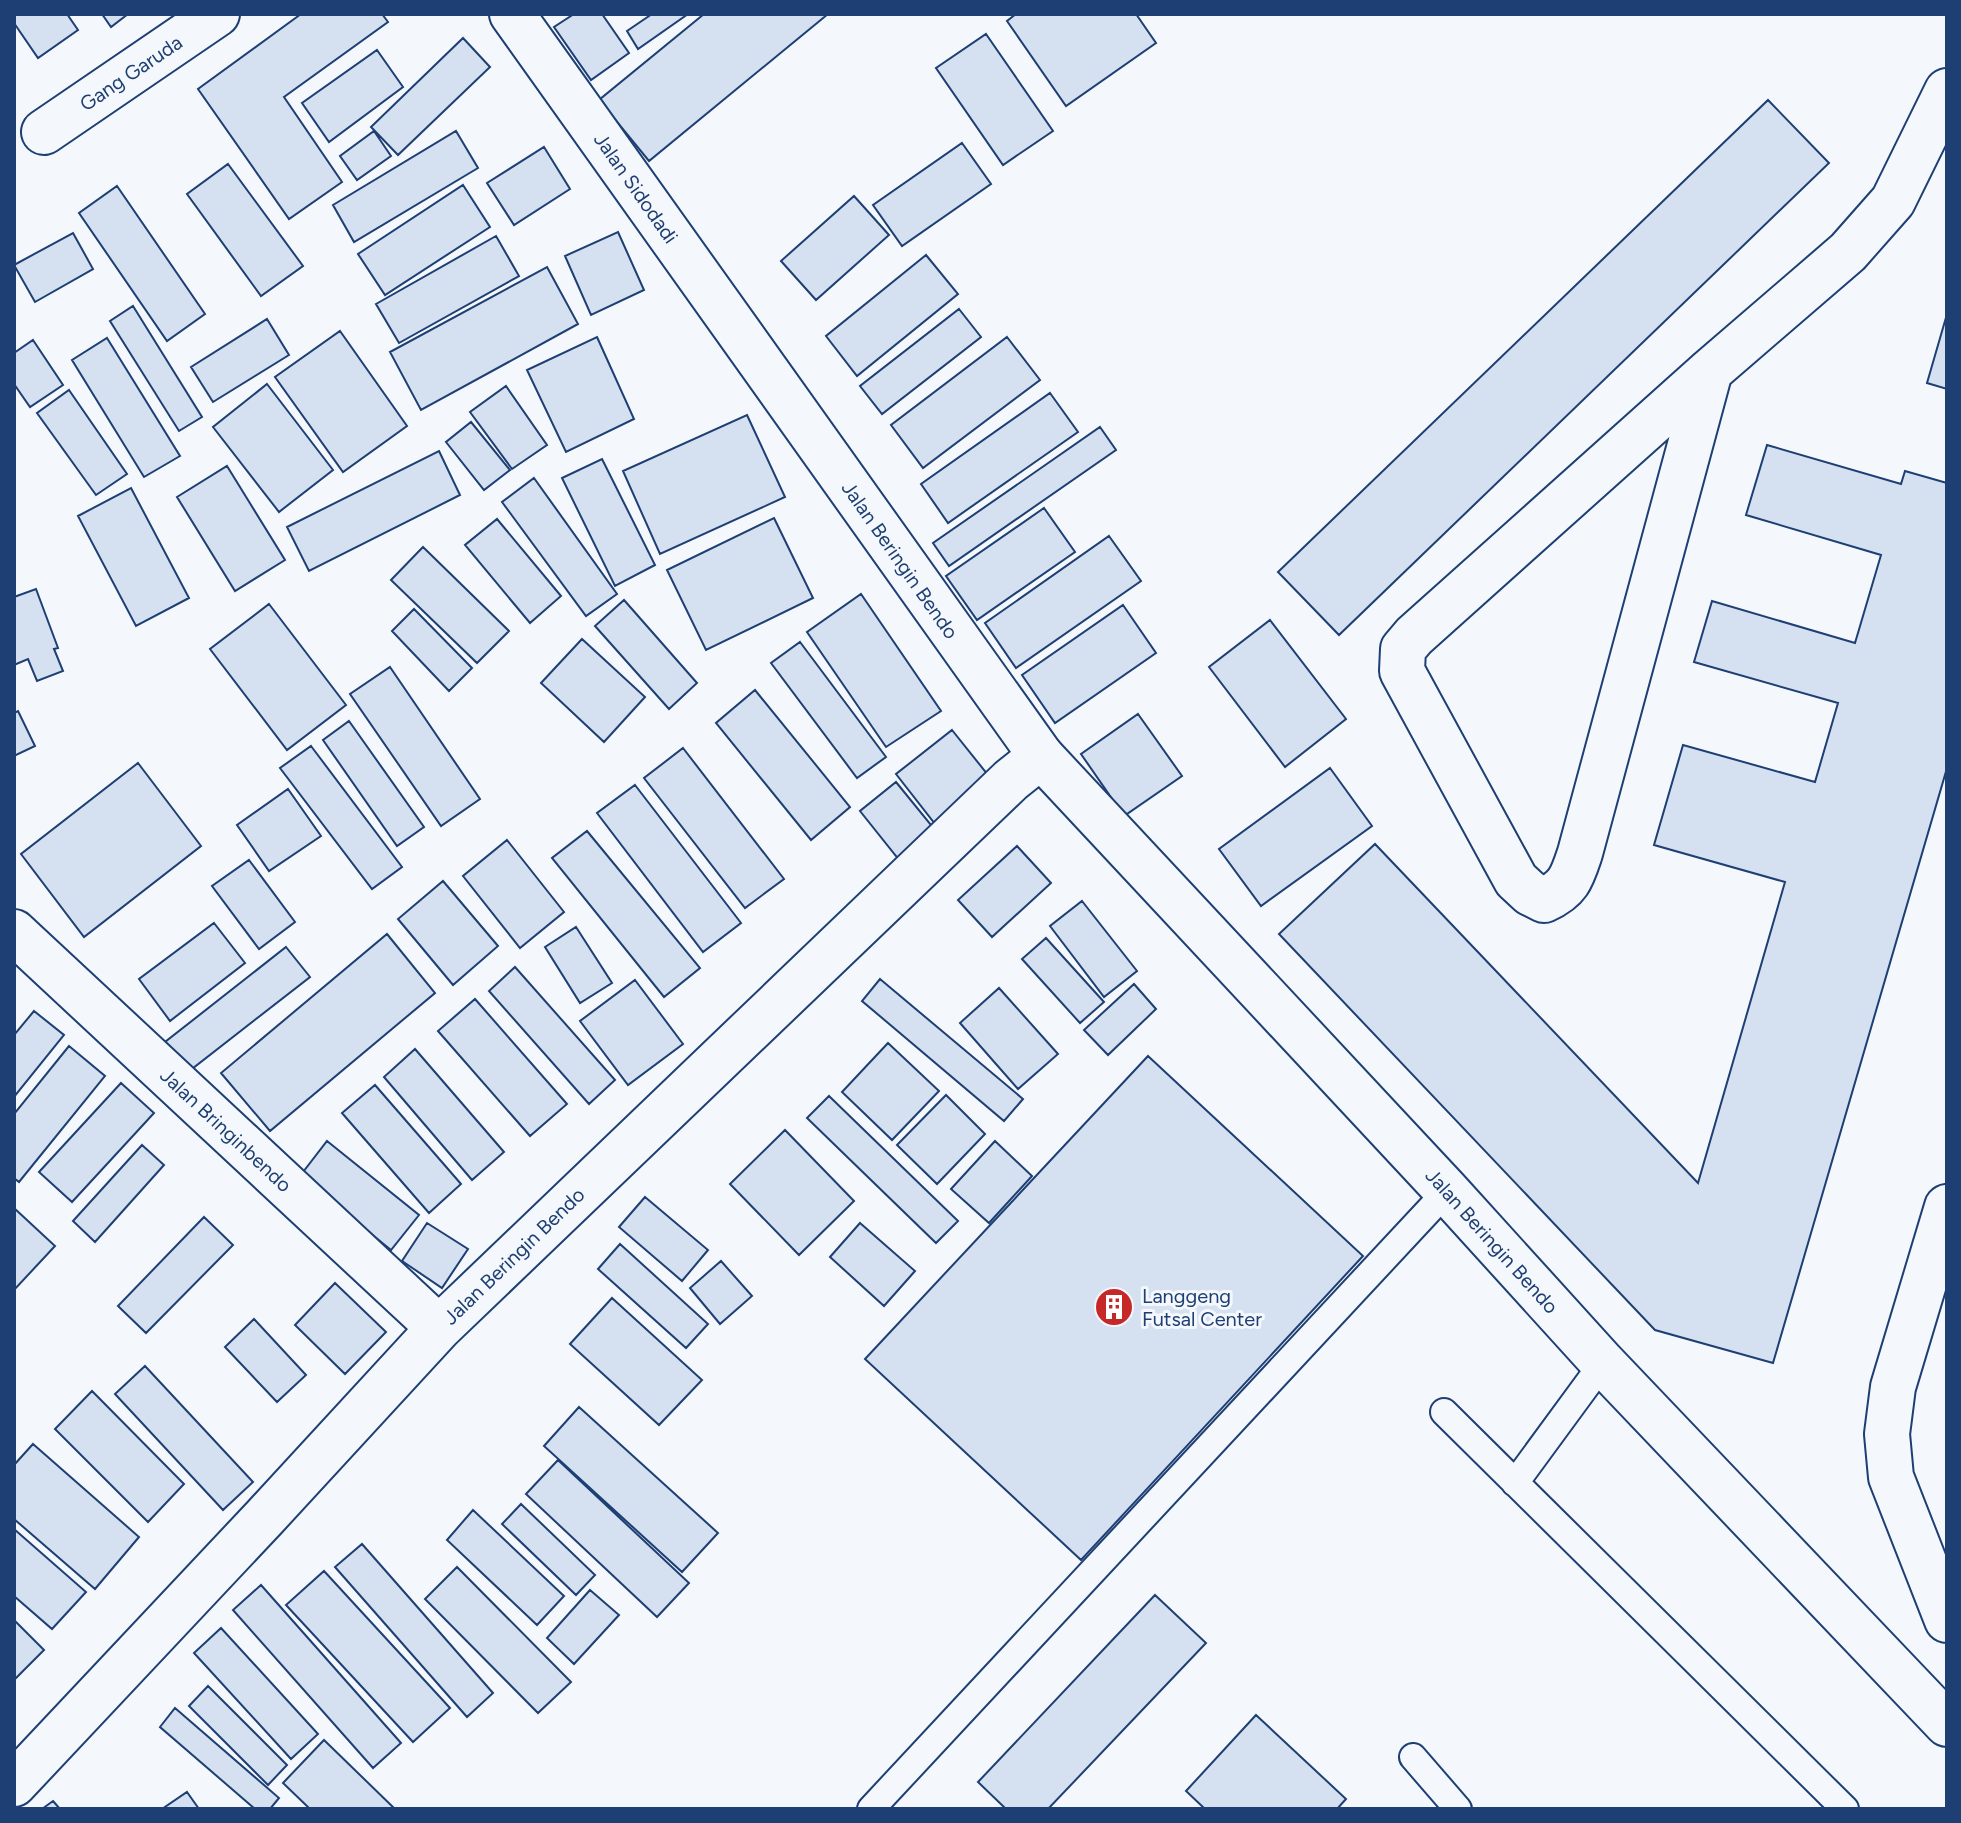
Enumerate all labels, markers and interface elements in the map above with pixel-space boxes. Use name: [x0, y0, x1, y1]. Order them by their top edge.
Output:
street label: Gang Garuda: [75, 30, 187, 116]
street label: Jalan Sidodadi: [589, 128, 683, 248]
street label: Jalan Beringin Bendo: [837, 477, 963, 643]
street label: Jalan Bringinbendo: [155, 1063, 297, 1197]
street label: Jalan Beringin Bendo: [1421, 1163, 1563, 1319]
street label: Jalan Beringin Bendo: [438, 1182, 590, 1330]
place label: Langgeng Futsal Center: [1142, 1284, 1262, 1331]
building icon: Langgeng Futsal Center: [1093, 1286, 1135, 1328]

